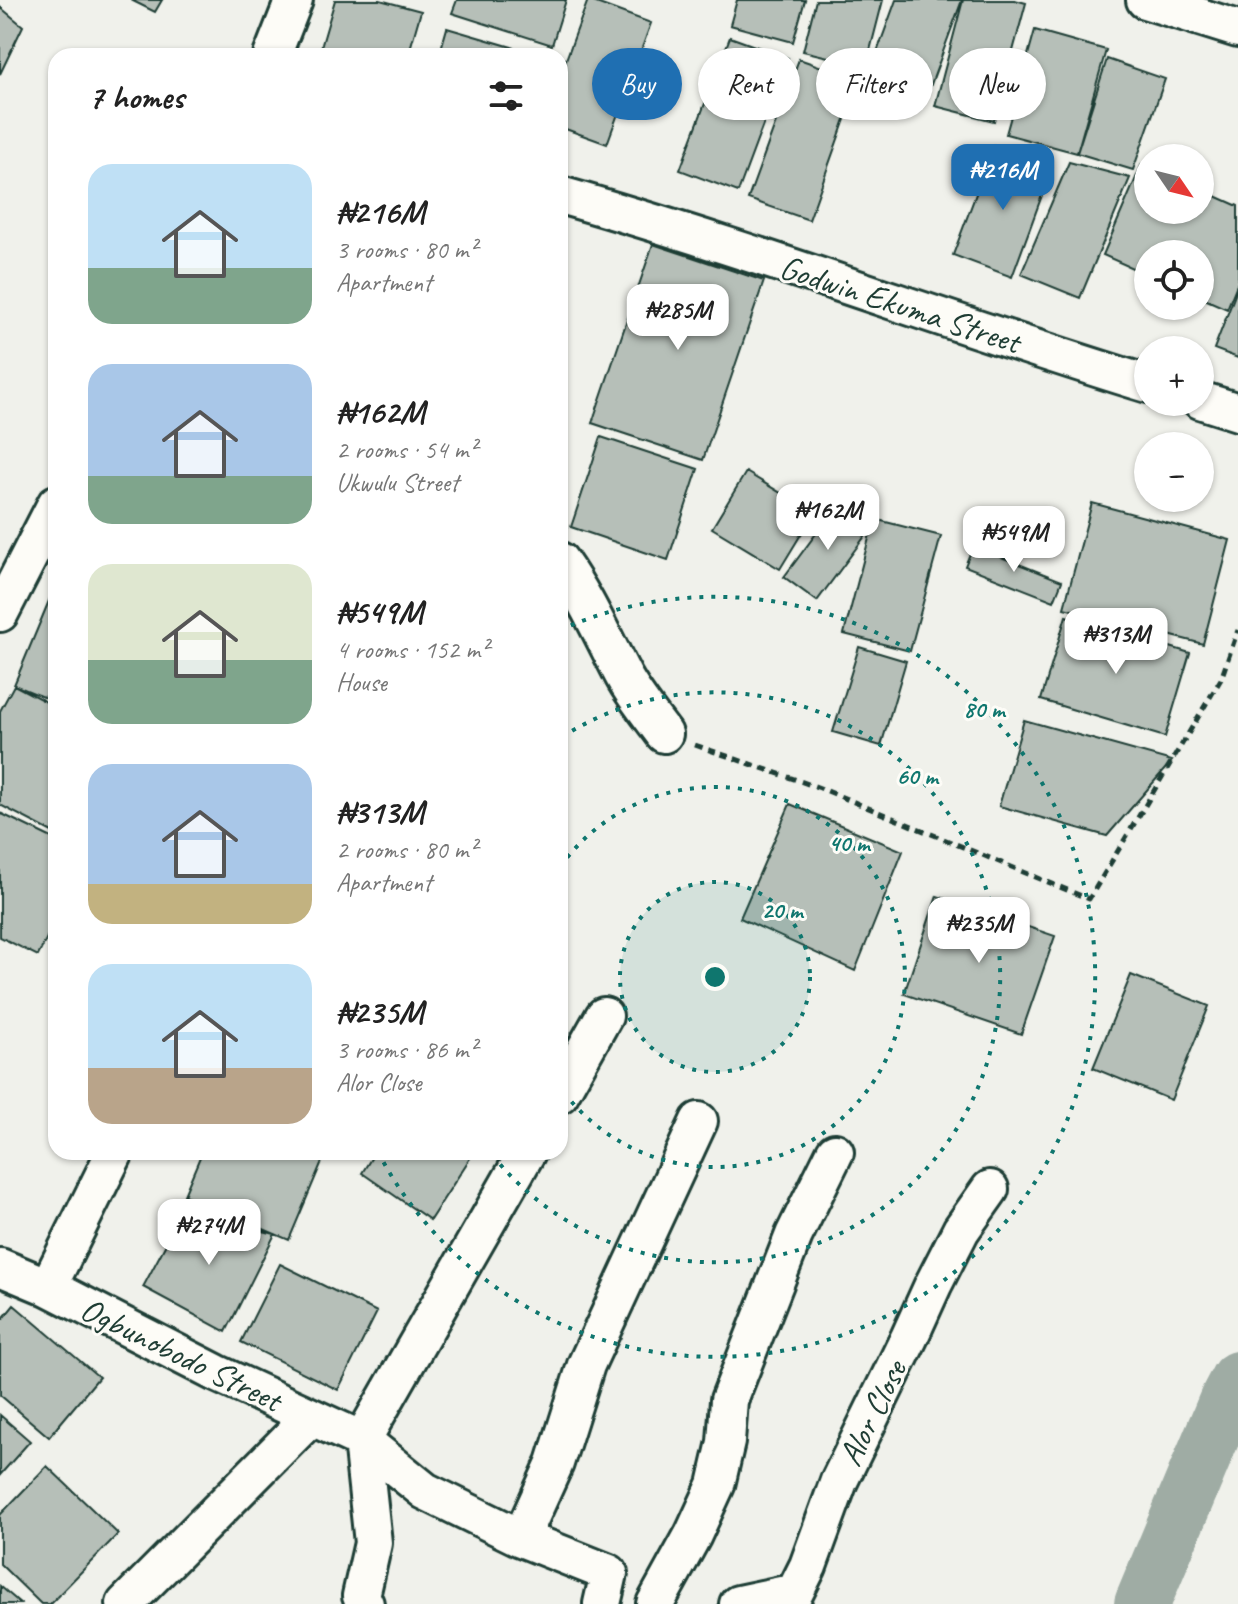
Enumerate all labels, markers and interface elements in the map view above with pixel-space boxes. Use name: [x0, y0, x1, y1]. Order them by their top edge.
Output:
chip: Buy: [592, 48, 682, 120]
chip: Rent: [698, 48, 800, 120]
chip: Filters: [816, 48, 933, 120]
chip: New: [949, 48, 1046, 120]
icon: filters: [484, 74, 528, 118]
text: 7 homes: [88, 75, 184, 118]
pin: ₦216M: [947, 144, 1059, 212]
north arrow: [1134, 144, 1214, 224]
map controls: [1134, 144, 1214, 512]
text: ₦216M: [969, 153, 1037, 186]
text: ₦216M: [336, 190, 424, 233]
icon: home: [152, 196, 248, 292]
text: 3 rooms · 80 m²: [336, 233, 477, 266]
button: locate: [1134, 240, 1214, 320]
street label: Godwin Ekuma Street: [775, 245, 1029, 364]
text: Apartment: [336, 266, 432, 299]
pin: ₦285M: [622, 284, 734, 352]
text: ₦285M: [645, 293, 711, 326]
button: +: [1134, 336, 1214, 416]
text: ₦162M: [336, 390, 424, 433]
icon: home: [152, 396, 248, 492]
button: −: [1134, 432, 1214, 512]
text: 2 rooms · 54 m²: [336, 433, 477, 466]
text: Ukwulu Street: [336, 466, 459, 499]
pin: ₦162M: [772, 484, 884, 552]
text: ₦162M: [794, 493, 862, 526]
pin: ₦549M: [958, 506, 1070, 574]
text: ₦549M: [981, 515, 1047, 548]
text: ₦549M: [336, 590, 423, 633]
icon: home: [152, 596, 248, 692]
pin: ₦313M: [1060, 608, 1172, 676]
text: ₦313M: [1083, 617, 1149, 650]
text: 4 rooms · 152 m²: [336, 633, 488, 666]
text: House: [336, 666, 387, 699]
text: 80 m: [963, 694, 1007, 724]
text: 60 m: [896, 761, 940, 791]
text: ₦313M: [336, 790, 423, 833]
icon: home: [152, 796, 248, 892]
text: 40 m: [828, 828, 872, 858]
text: 2 rooms · 80 m²: [336, 833, 477, 866]
text: Apartment: [336, 866, 432, 899]
text: 20 m: [761, 895, 805, 925]
pin: ₦235M: [923, 897, 1035, 965]
text: ₦235M: [946, 906, 1012, 939]
centre of rings: [701, 963, 729, 991]
text: ₦235M: [336, 990, 423, 1033]
icon: home: [152, 996, 248, 1092]
text: 3 rooms · 86 m²: [336, 1033, 477, 1066]
text: Alor Close: [336, 1066, 421, 1099]
pin: ₦274M: [153, 1199, 265, 1267]
text: ₦274M: [176, 1208, 242, 1241]
street label: Ogbunobodo Street: [74, 1287, 292, 1423]
street label: Alor Close: [828, 1352, 917, 1473]

